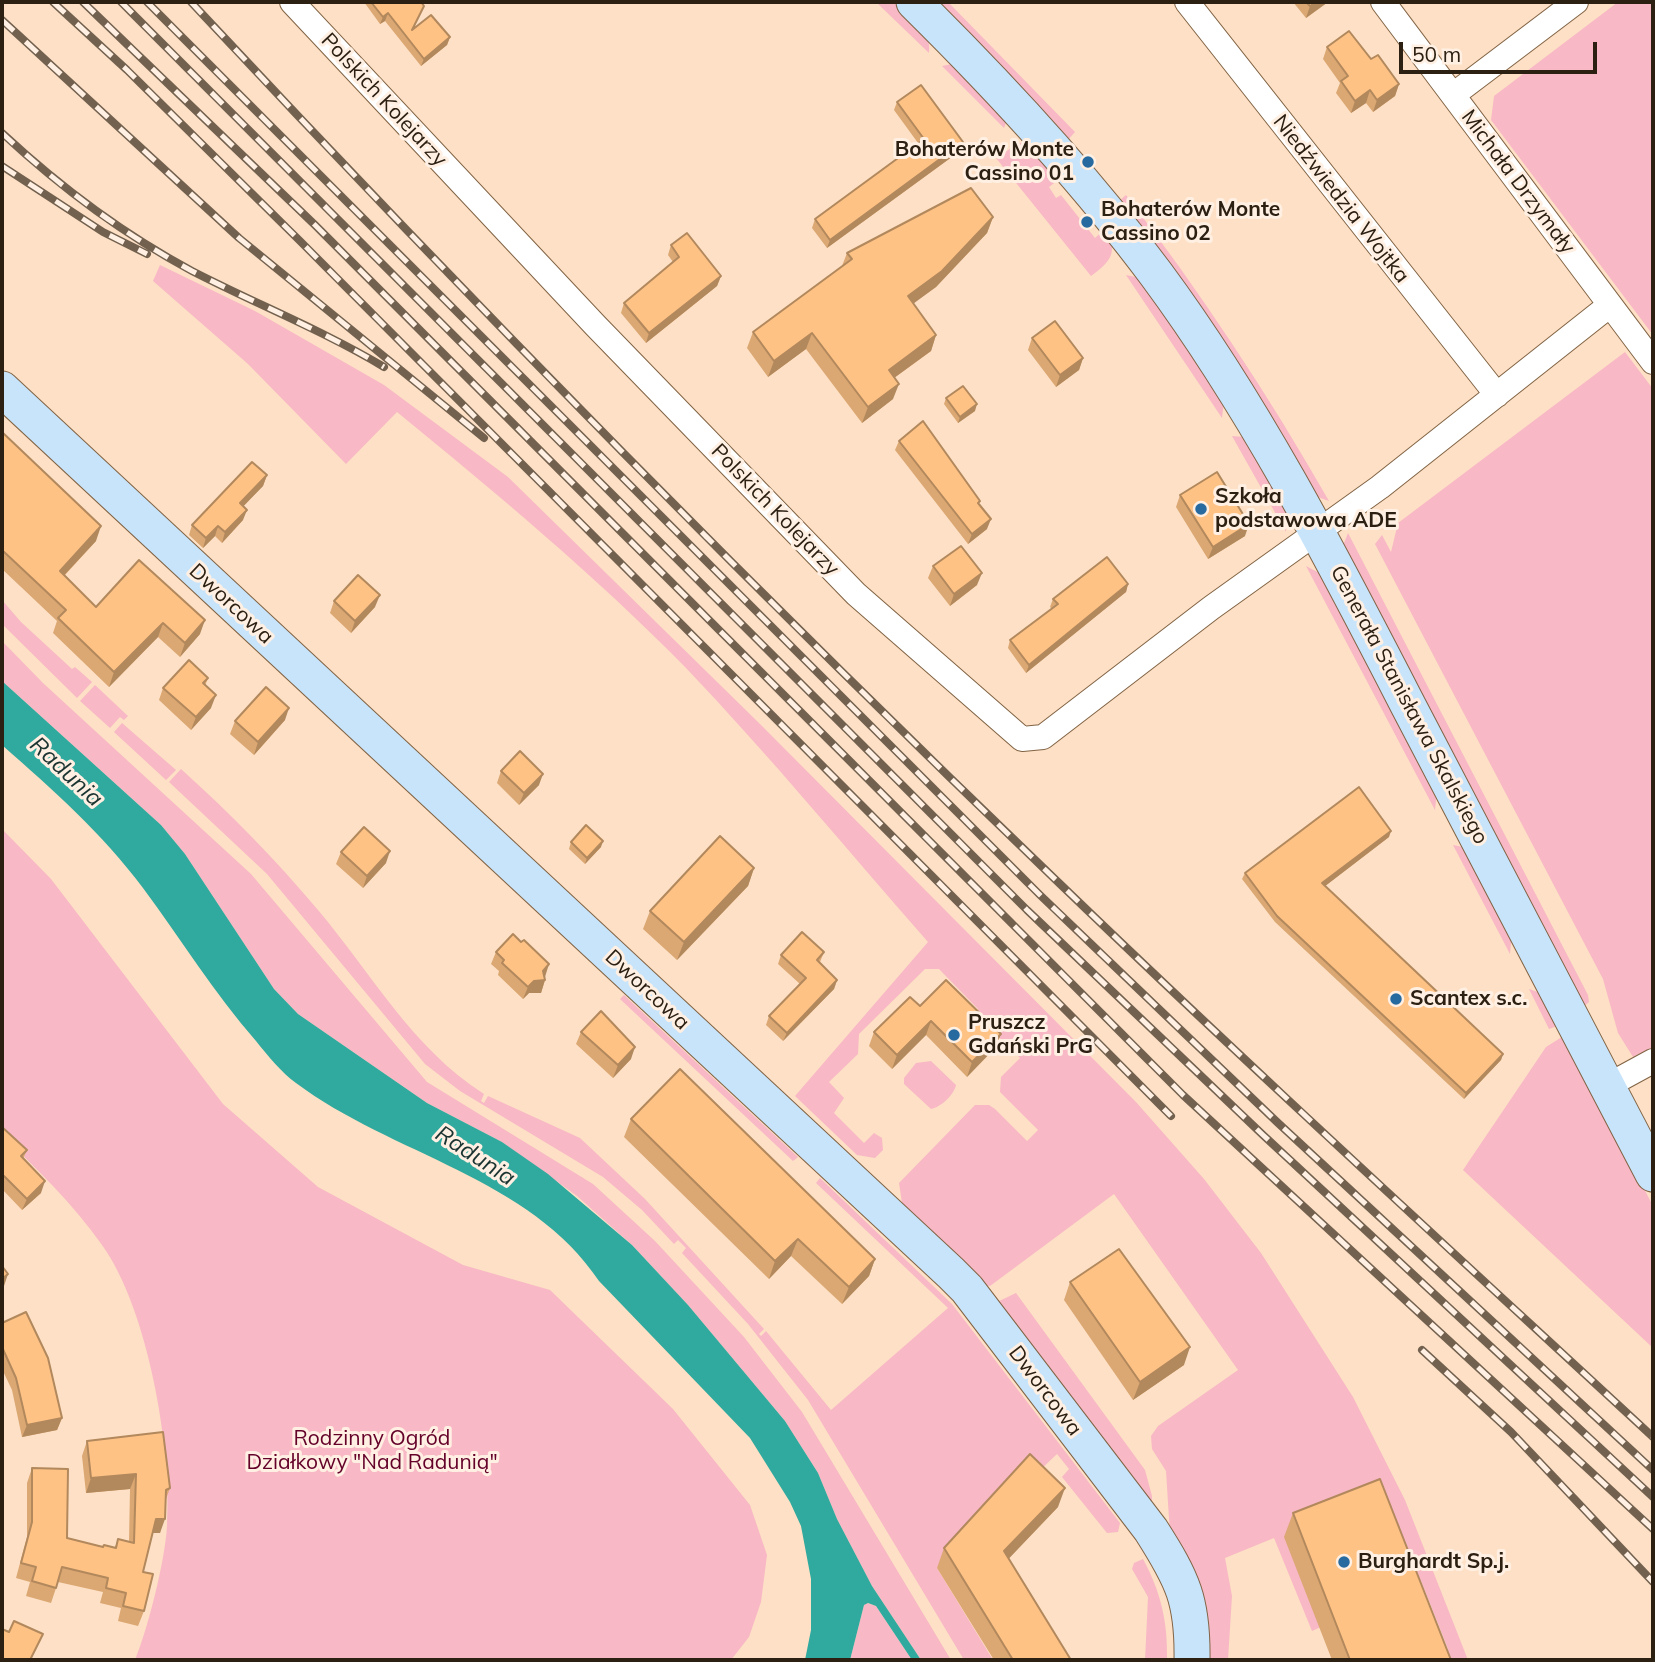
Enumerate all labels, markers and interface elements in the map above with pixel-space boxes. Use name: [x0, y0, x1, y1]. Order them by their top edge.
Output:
street label: Polskich Kolejarzy: [316, 28, 452, 172]
scale bar: [1403, 28, 1601, 72]
text: 50 m: [1412, 41, 1461, 67]
street label: Michała Drzymały: [1456, 105, 1580, 259]
street label: Niedźwiedzia Wojtka: [1268, 110, 1414, 288]
place label: Bohaterów Monte Cassino 01: [895, 137, 1074, 187]
marker: Bohaterów Monte Cassino 01: [1080, 154, 1096, 170]
place label: Bohaterów Monte Cassino 02: [1101, 197, 1280, 247]
marker: Bohaterów Monte Cassino 02: [1079, 214, 1095, 230]
street label: Polskich Kolejarzy: [706, 439, 844, 581]
place label: Szkoła podstawowa ADE: [1215, 484, 1397, 534]
marker: Szkoła podstawowa ADE: [1193, 501, 1209, 517]
street label: Dworcowa: [184, 559, 278, 649]
street label: Generała Stanisława Skalskiego: [1325, 561, 1493, 849]
water label: Radunia: [24, 731, 108, 813]
street label: Dworcowa: [600, 945, 694, 1035]
place label: Scantex s.c.: [1410, 986, 1528, 1012]
marker: Scantex s.c.: [1388, 991, 1404, 1007]
place label: Pruszcz Gdański PrG: [968, 1010, 1093, 1060]
marker: Pruszcz Gdański PrG: [946, 1027, 962, 1043]
water label: Radunia: [430, 1120, 520, 1192]
street label: Dworcowa: [1003, 1341, 1087, 1441]
park label: Rodzinny Ogród Działkowy "Nad Radunią": [246, 1426, 498, 1476]
place label: Burghardt Sp.j.: [1358, 1549, 1509, 1575]
marker: Burghardt Sp.j.: [1336, 1554, 1352, 1570]

